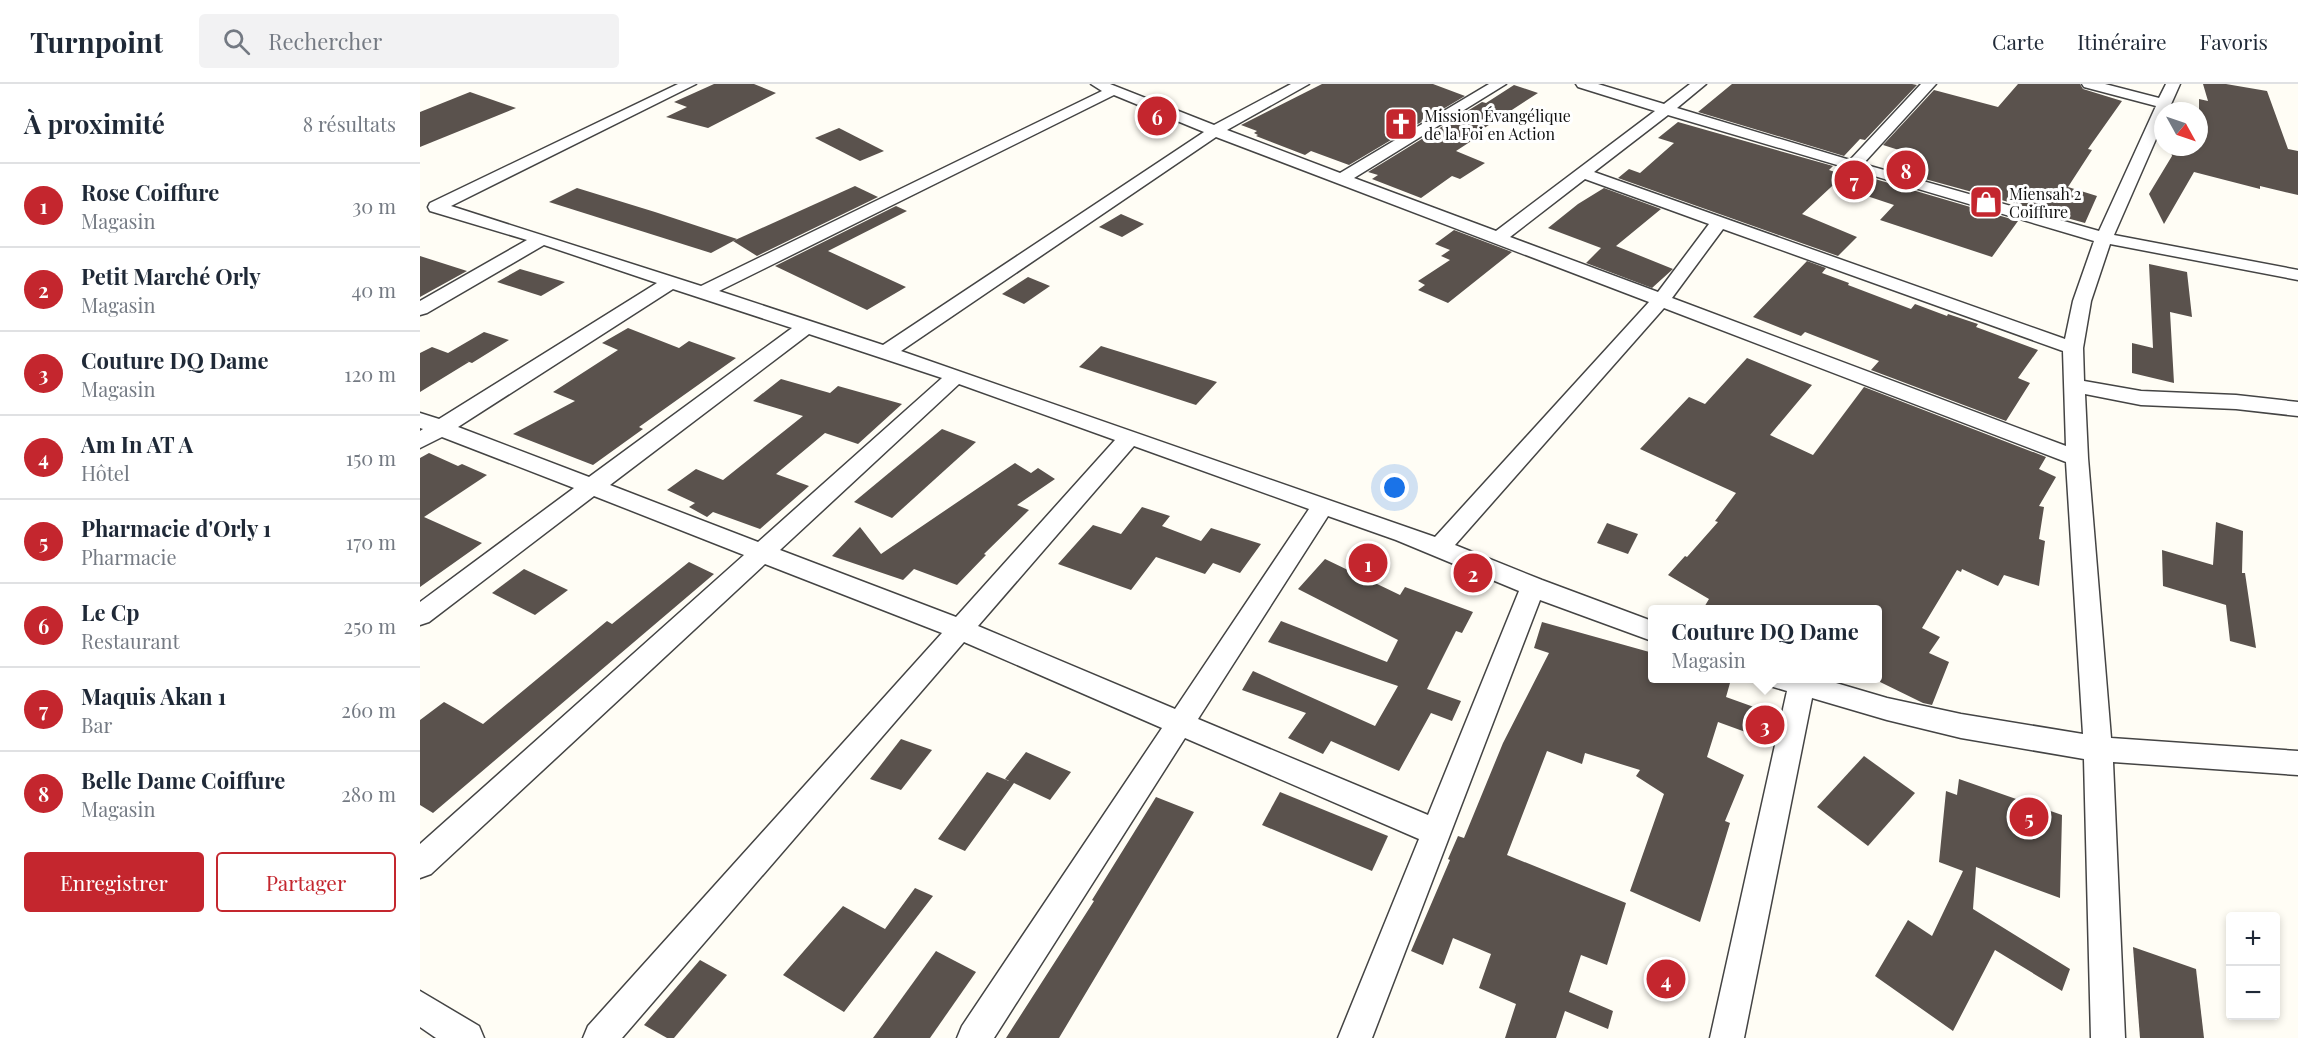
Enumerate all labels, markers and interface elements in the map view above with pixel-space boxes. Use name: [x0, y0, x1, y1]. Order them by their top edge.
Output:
search box: [199, 14, 619, 68]
text: Turnpoint: [30, 23, 163, 60]
icon: search: [220, 25, 253, 58]
text: Rechercher: [268, 26, 382, 56]
text: Carte: [1992, 27, 2044, 55]
text: Itinéraire: [2077, 27, 2167, 55]
text: Favoris: [2200, 27, 2268, 55]
pin: 6: [1138, 93, 1176, 138]
north arrow: [2154, 102, 2208, 156]
place label: Mission Évangélique de la Foi en Action: [1424, 105, 1571, 144]
text: À proximité: [24, 106, 165, 141]
church icon: Mission Évangélique de la Foi en Action: [1383, 106, 1419, 142]
text: 8 résultats: [303, 110, 396, 137]
pin: 8: [1886, 148, 1926, 193]
pin: 7: [1834, 158, 1874, 202]
text: Rose Coiffure: [81, 177, 219, 207]
place label: Miensah 2 Coiffure: [2009, 183, 2081, 222]
shop icon: Miensah 2 Coiffure: [1968, 184, 2004, 220]
text: 1: [40, 192, 47, 219]
text: 30 m: [352, 192, 396, 219]
text: Magasin: [81, 207, 155, 234]
text: Petit Marché Orly: [81, 261, 261, 291]
text: 2: [38, 276, 49, 303]
text: 40 m: [351, 276, 396, 303]
text: Magasin: [81, 291, 155, 318]
text: Couture DQ Dame: [81, 345, 269, 375]
text: 3: [39, 360, 48, 387]
text: 120 m: [344, 360, 396, 387]
text: Magasin: [81, 375, 155, 402]
text: Am In AT A: [81, 429, 193, 459]
text: 4: [38, 444, 49, 471]
text: 150 m: [346, 444, 396, 471]
text: Hôtel: [81, 459, 130, 486]
your location: [1380, 473, 1409, 502]
text: Pharmacie d'Orly 1: [81, 513, 271, 543]
text: 5: [39, 528, 48, 555]
text: 170 m: [346, 528, 396, 555]
pin: 1: [1348, 540, 1388, 586]
text: Pharmacie: [81, 543, 177, 570]
pin: 2: [1454, 550, 1492, 596]
text: Le Cp: [81, 597, 139, 627]
popup: [1648, 605, 1882, 683]
text: 6: [38, 612, 49, 639]
text: 250 m: [343, 612, 396, 639]
text: Couture DQ Dame: [1671, 616, 1859, 646]
text: Restaurant: [81, 627, 180, 654]
text: Magasin: [1671, 646, 1746, 673]
text: Maquis Akan 1: [81, 681, 226, 711]
text: 7: [39, 696, 48, 723]
text: 260 m: [341, 696, 396, 723]
pin: 3: [1746, 702, 1784, 748]
text: Bar: [81, 711, 112, 738]
text: Belle Dame Coiffure: [81, 765, 285, 795]
text: 8: [38, 780, 49, 807]
text: 280 m: [341, 780, 396, 807]
pin: 5: [2010, 794, 2048, 840]
text: Magasin: [81, 795, 155, 822]
button: Enregistrer: [24, 852, 204, 912]
button: Partager: [216, 852, 396, 912]
map controls: [2226, 912, 2280, 1020]
button: +: [2226, 912, 2280, 966]
pin: 4: [1646, 956, 1686, 1002]
button: −: [2226, 966, 2280, 1020]

